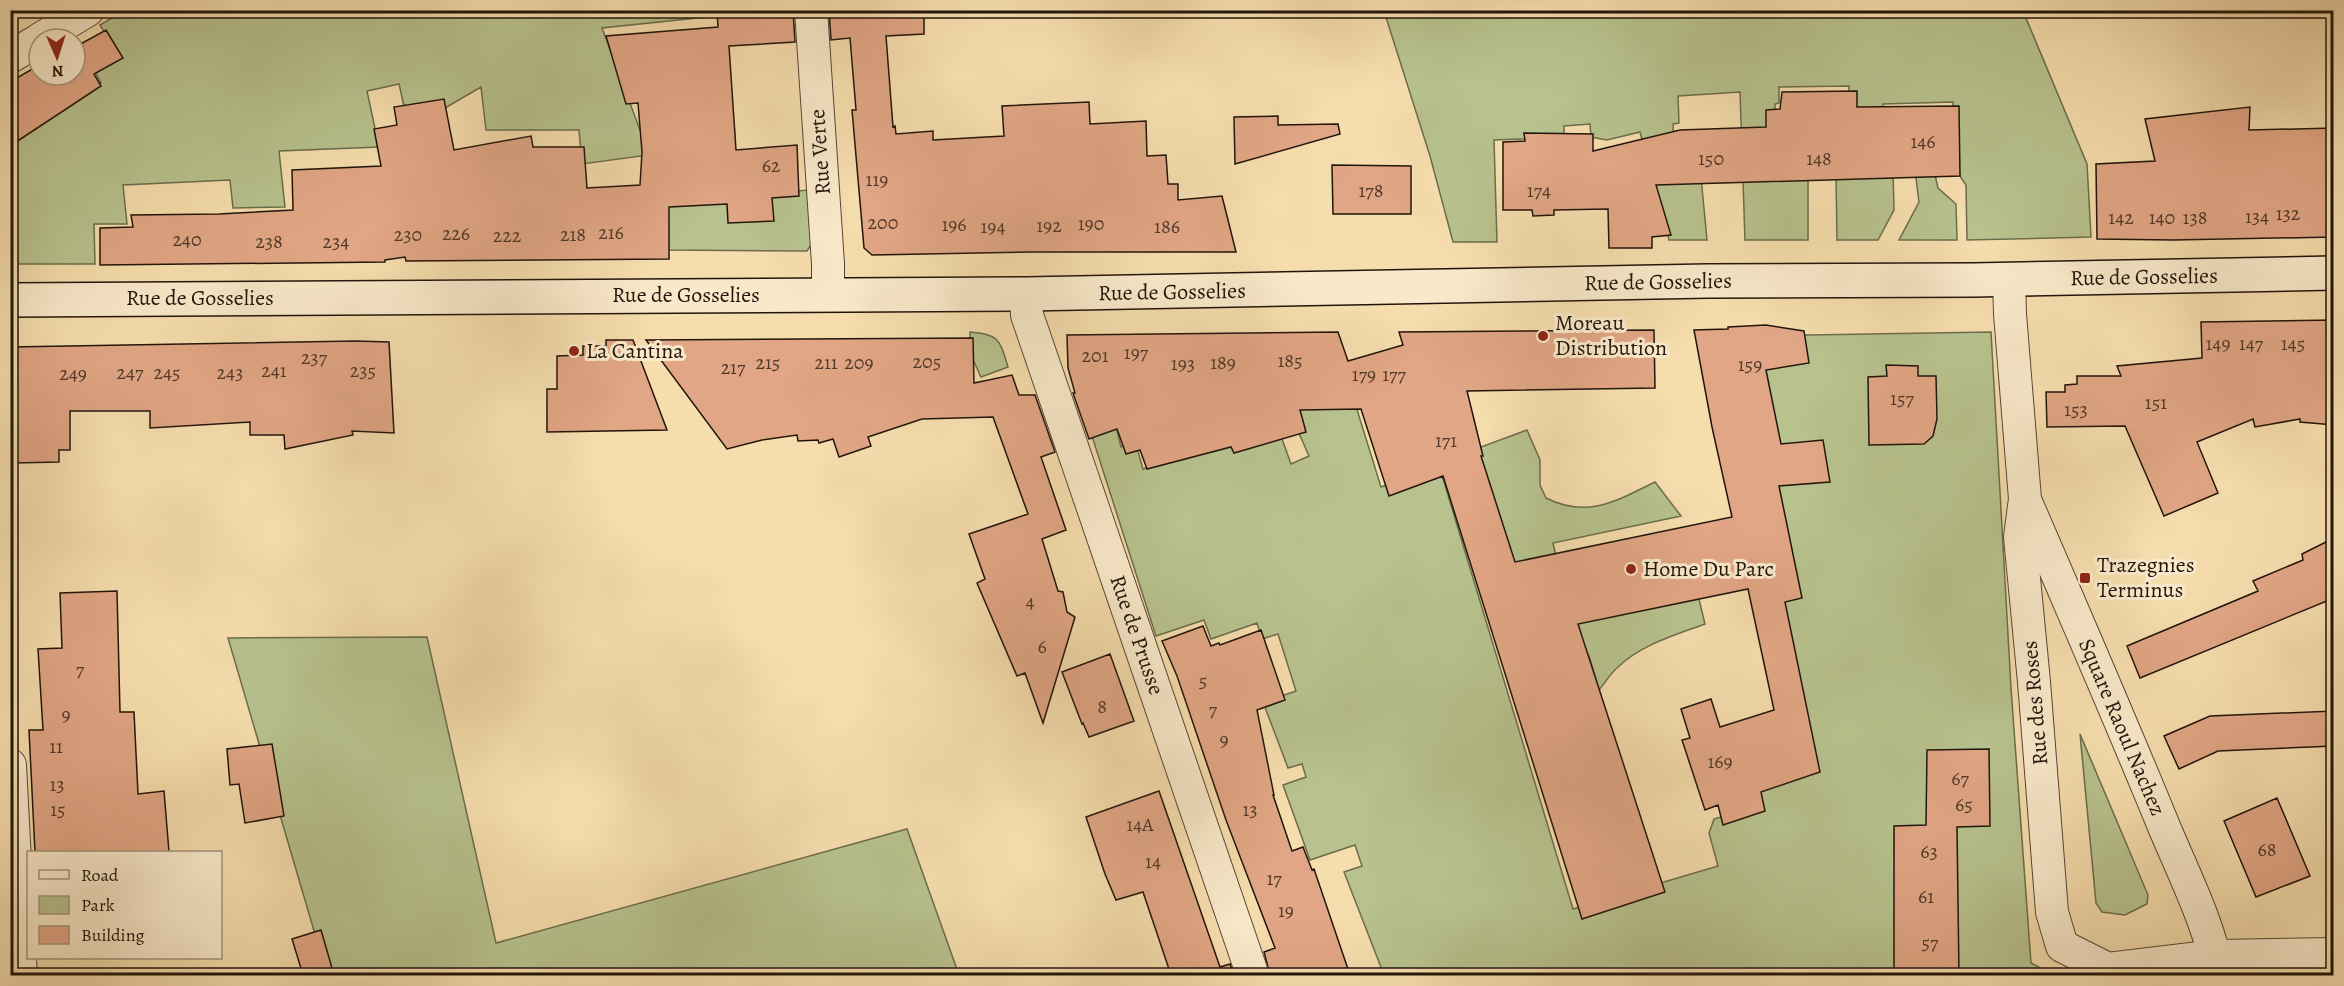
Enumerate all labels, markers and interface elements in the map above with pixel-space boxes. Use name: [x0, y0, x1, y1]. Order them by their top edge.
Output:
north arrow: [27, 27, 87, 87]
text: N: [51, 60, 64, 82]
street label: Rue Verte: [802, 108, 838, 196]
house number: 146: [1910, 128, 1936, 155]
house number: 150: [1698, 145, 1724, 172]
house number: 148: [1806, 145, 1832, 172]
house number: 62: [762, 152, 781, 179]
house number: 119: [866, 166, 888, 193]
house number: 178: [1359, 177, 1383, 204]
house number: 174: [1527, 177, 1551, 204]
house number: 132: [2276, 200, 2301, 227]
house number: 134: [2245, 203, 2269, 230]
house number: 142: [2108, 204, 2134, 231]
house number: 140: [2149, 204, 2175, 231]
house number: 138: [2183, 204, 2207, 231]
house number: 200: [868, 209, 898, 236]
house number: 190: [1078, 210, 1104, 237]
house number: 196: [941, 211, 967, 238]
house number: 192: [1036, 212, 1062, 239]
house number: 194: [981, 213, 1006, 240]
house number: 186: [1154, 213, 1180, 240]
house number: 216: [598, 219, 624, 246]
house number: 226: [442, 220, 470, 247]
house number: 230: [394, 221, 422, 248]
house number: 218: [560, 221, 586, 248]
house number: 222: [493, 222, 522, 249]
house number: 240: [172, 226, 202, 253]
house number: 238: [255, 228, 283, 255]
house number: 234: [323, 228, 349, 255]
street label: Rue de Gosselies: [2070, 261, 2218, 293]
street label: Rue de Gosselies: [1584, 266, 1732, 298]
street label: Rue de Gosselies: [1098, 276, 1246, 308]
street label: Rue de Gosselies: [612, 280, 760, 310]
street label: Rue de Gosselies: [126, 283, 274, 313]
place label: Moreau Distribution: [1555, 308, 1667, 363]
marker: Moreau Distribution: [1536, 329, 1550, 343]
house number: 149: [2206, 330, 2231, 357]
house number: 147: [2239, 330, 2264, 357]
house number: 145: [2281, 330, 2305, 357]
place label: La Cantina: [586, 336, 684, 366]
house number: 197: [1124, 339, 1149, 366]
house number: 201: [1082, 342, 1109, 369]
house number: 237: [301, 344, 328, 371]
marker: La Cantina: [567, 344, 581, 358]
house number: 185: [1277, 347, 1303, 374]
house number: 205: [913, 348, 941, 375]
house number: 215: [756, 349, 780, 376]
house number: 211: [814, 349, 838, 376]
house number: 209: [844, 349, 874, 376]
house number: 189: [1210, 349, 1236, 376]
house number: 193: [1171, 350, 1195, 377]
house number: 159: [1738, 351, 1762, 378]
house number: 217: [721, 354, 746, 381]
house number: 241: [261, 357, 287, 384]
house number: 235: [350, 357, 376, 384]
house number: 247: [117, 359, 144, 386]
house number: 245: [153, 359, 181, 386]
house number: 243: [217, 359, 243, 386]
house number: 249: [59, 360, 87, 387]
house number: 179: [1352, 361, 1376, 388]
house number: 177: [1382, 361, 1406, 388]
house number: 157: [1890, 385, 1915, 412]
house number: 151: [2145, 389, 2167, 416]
house number: 153: [2064, 396, 2088, 423]
house number: 171: [1435, 427, 1457, 454]
place label: Trazegnies Terminus: [2097, 550, 2195, 605]
place label: Home Du Parc: [1643, 554, 1774, 584]
marker: Home Du Parc: [1624, 562, 1638, 576]
street label: Rue de Prusse: [1103, 571, 1171, 699]
marker: Trazegnies Terminus: [2078, 571, 2092, 585]
house number: 4: [1025, 588, 1035, 615]
house number: 6: [1037, 633, 1047, 660]
street label: Square Raoul Nachez: [2071, 634, 2173, 820]
street label: Rue des Roses: [2015, 639, 2055, 767]
house number: 7: [76, 656, 85, 683]
house number: 5: [1199, 667, 1207, 694]
house number: 8: [1097, 693, 1107, 720]
house number: 7: [1209, 696, 1218, 723]
house number: 9: [61, 701, 71, 728]
house number: 9: [1219, 726, 1229, 753]
house number: 11: [49, 733, 63, 760]
house number: 169: [1707, 748, 1733, 775]
house number: 67: [1951, 765, 1969, 792]
house number: 13: [49, 771, 65, 798]
house number: 65: [1955, 791, 1973, 818]
house number: 15: [50, 796, 66, 823]
house number: 13: [1242, 796, 1258, 823]
house number: 14A: [1126, 811, 1154, 838]
house number: 68: [2258, 836, 2276, 863]
house number: 63: [1920, 838, 1938, 865]
house number: 14: [1145, 848, 1161, 875]
legend: [27, 851, 222, 959]
text: Road: [81, 863, 119, 887]
house number: 17: [1266, 865, 1282, 892]
house number: 61: [1918, 883, 1934, 910]
text: Park: [81, 893, 115, 917]
house number: 19: [1278, 897, 1294, 924]
text: Building: [81, 923, 145, 947]
house number: 57: [1922, 929, 1939, 956]

